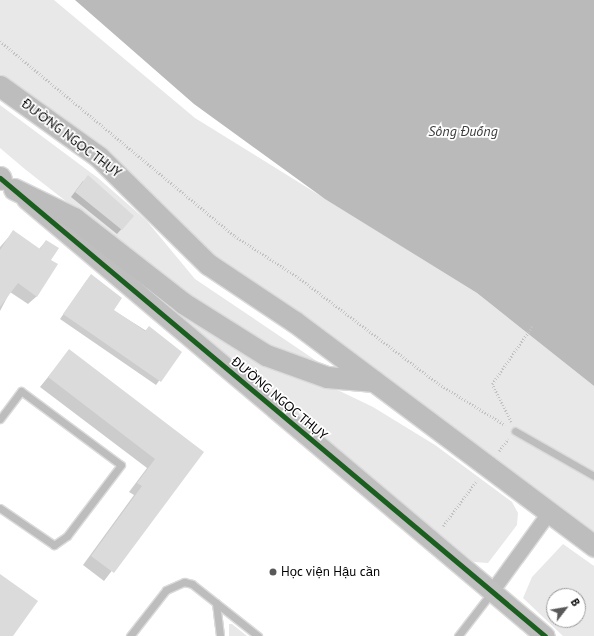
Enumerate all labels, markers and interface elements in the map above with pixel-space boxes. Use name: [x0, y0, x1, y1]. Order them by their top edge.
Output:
street label: ĐƯỜNG NGỌC THỤY: [18, 96, 124, 182]
water label: Sông Đuống: [428, 123, 498, 139]
street label: ĐƯỜNG NGỌC THỤY: [228, 354, 330, 444]
place label: Học viện Hậu cần: [281, 564, 381, 580]
marker: Học viện Hậu cần: [268, 567, 278, 577]
north arrow: [546, 588, 586, 628]
text: B: [568, 596, 583, 609]

